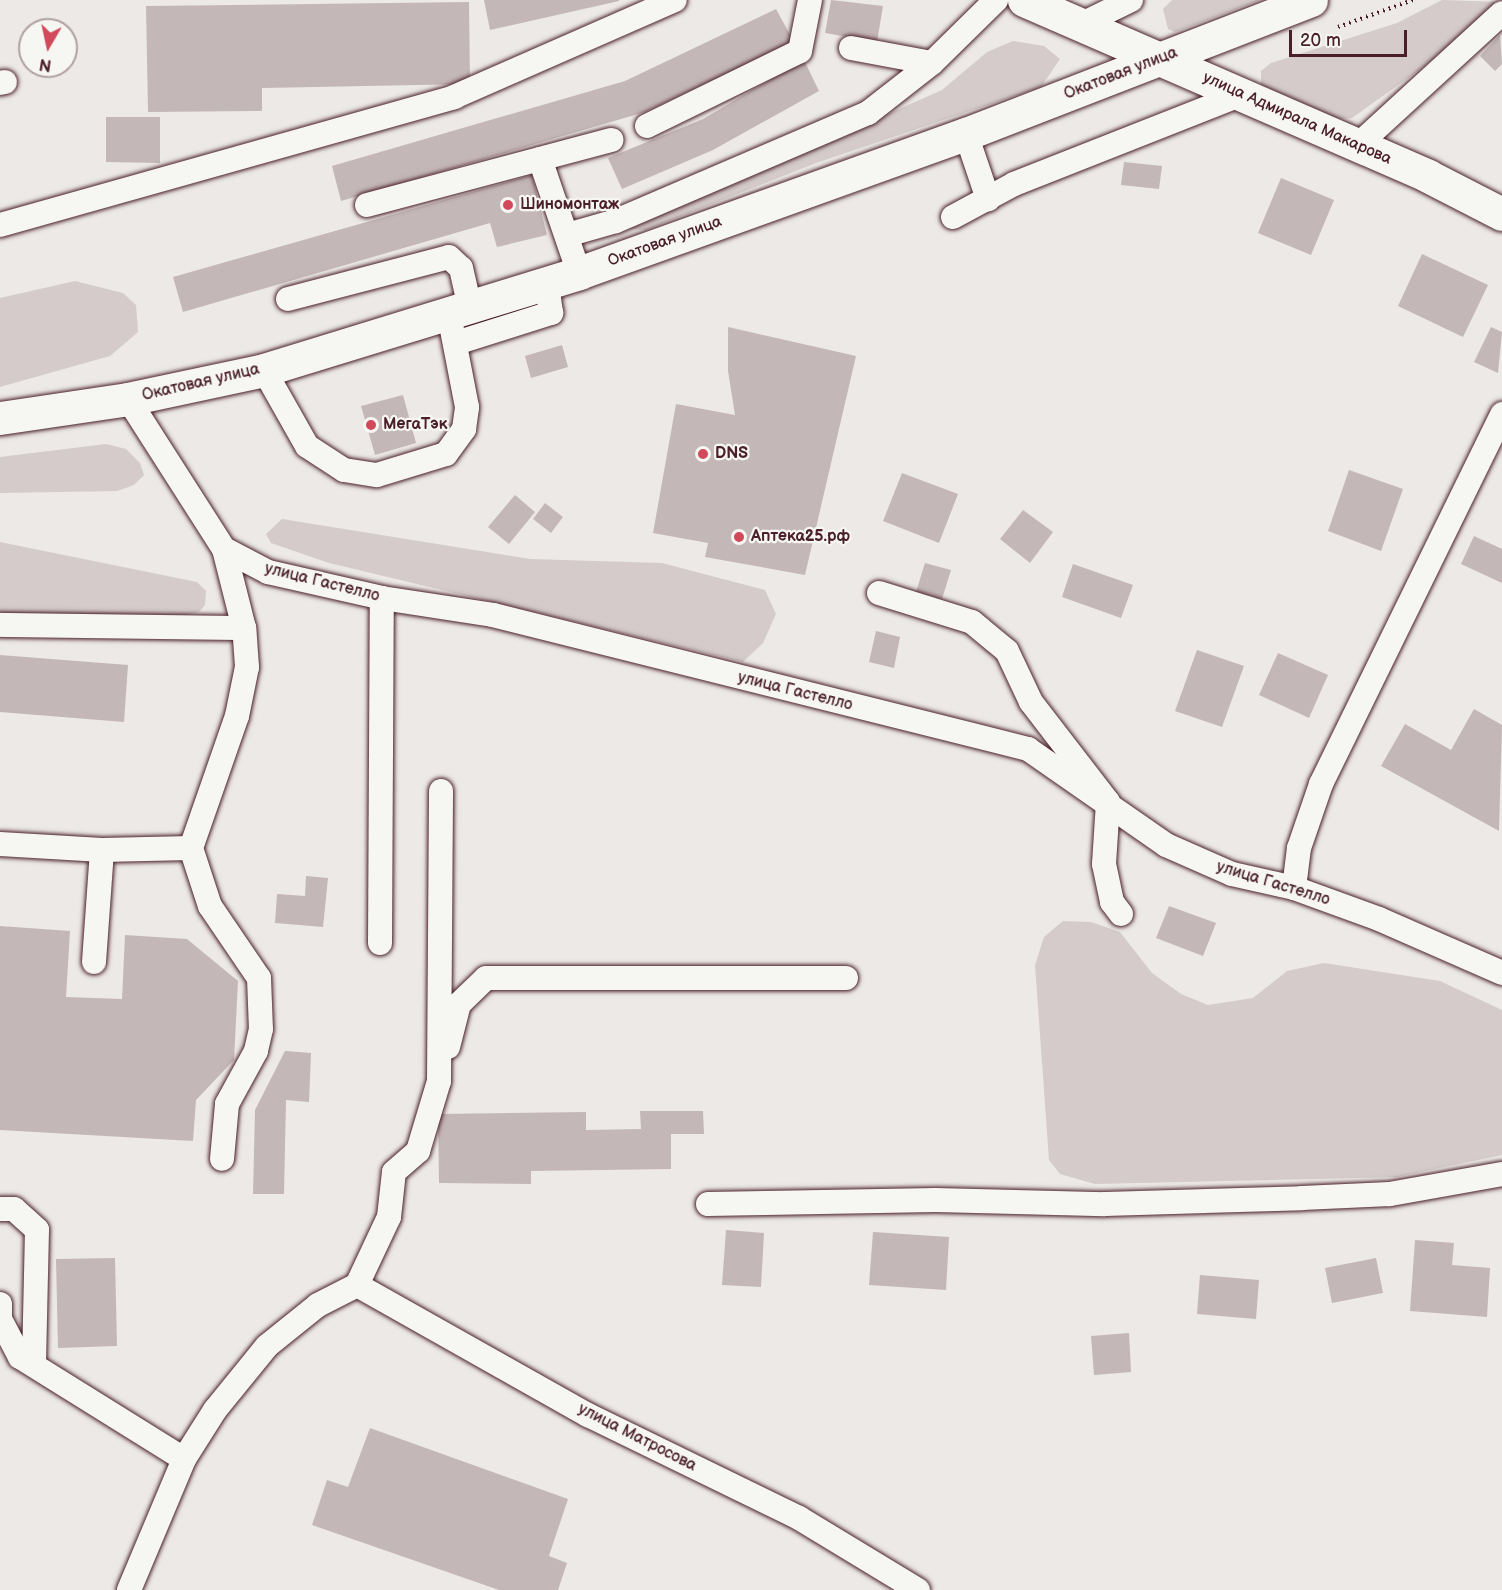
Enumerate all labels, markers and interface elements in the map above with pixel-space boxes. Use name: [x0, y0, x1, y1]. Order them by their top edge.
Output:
north arrow: [18, 18, 78, 78]
scale bar: [1292, 18, 1410, 56]
text: 20 m: [1300, 30, 1341, 51]
street label: Окатовая улица: [1062, 44, 1180, 104]
text: N: [38, 54, 53, 75]
street label: улица Адмирала Макарова: [1200, 69, 1394, 169]
place label: Шиномонтаж: [520, 195, 619, 215]
marker: Шиномонтаж: [501, 198, 515, 212]
street label: Окатовая улица: [605, 212, 725, 272]
street label: Окатовая улица: [140, 360, 262, 406]
place label: МегаТэк: [383, 415, 447, 435]
marker: МегаТэк: [364, 418, 378, 432]
place label: DNS: [715, 444, 748, 464]
marker: DNS: [696, 447, 710, 461]
place label: Аптека25.рф: [751, 527, 850, 547]
marker: Аптека25.рф: [732, 530, 746, 544]
street label: улица Гастелло: [263, 559, 381, 607]
street label: улица Гастелло: [736, 668, 854, 716]
street label: улица Гастелло: [1214, 858, 1332, 910]
street label: улица Матросова: [575, 1400, 699, 1476]

